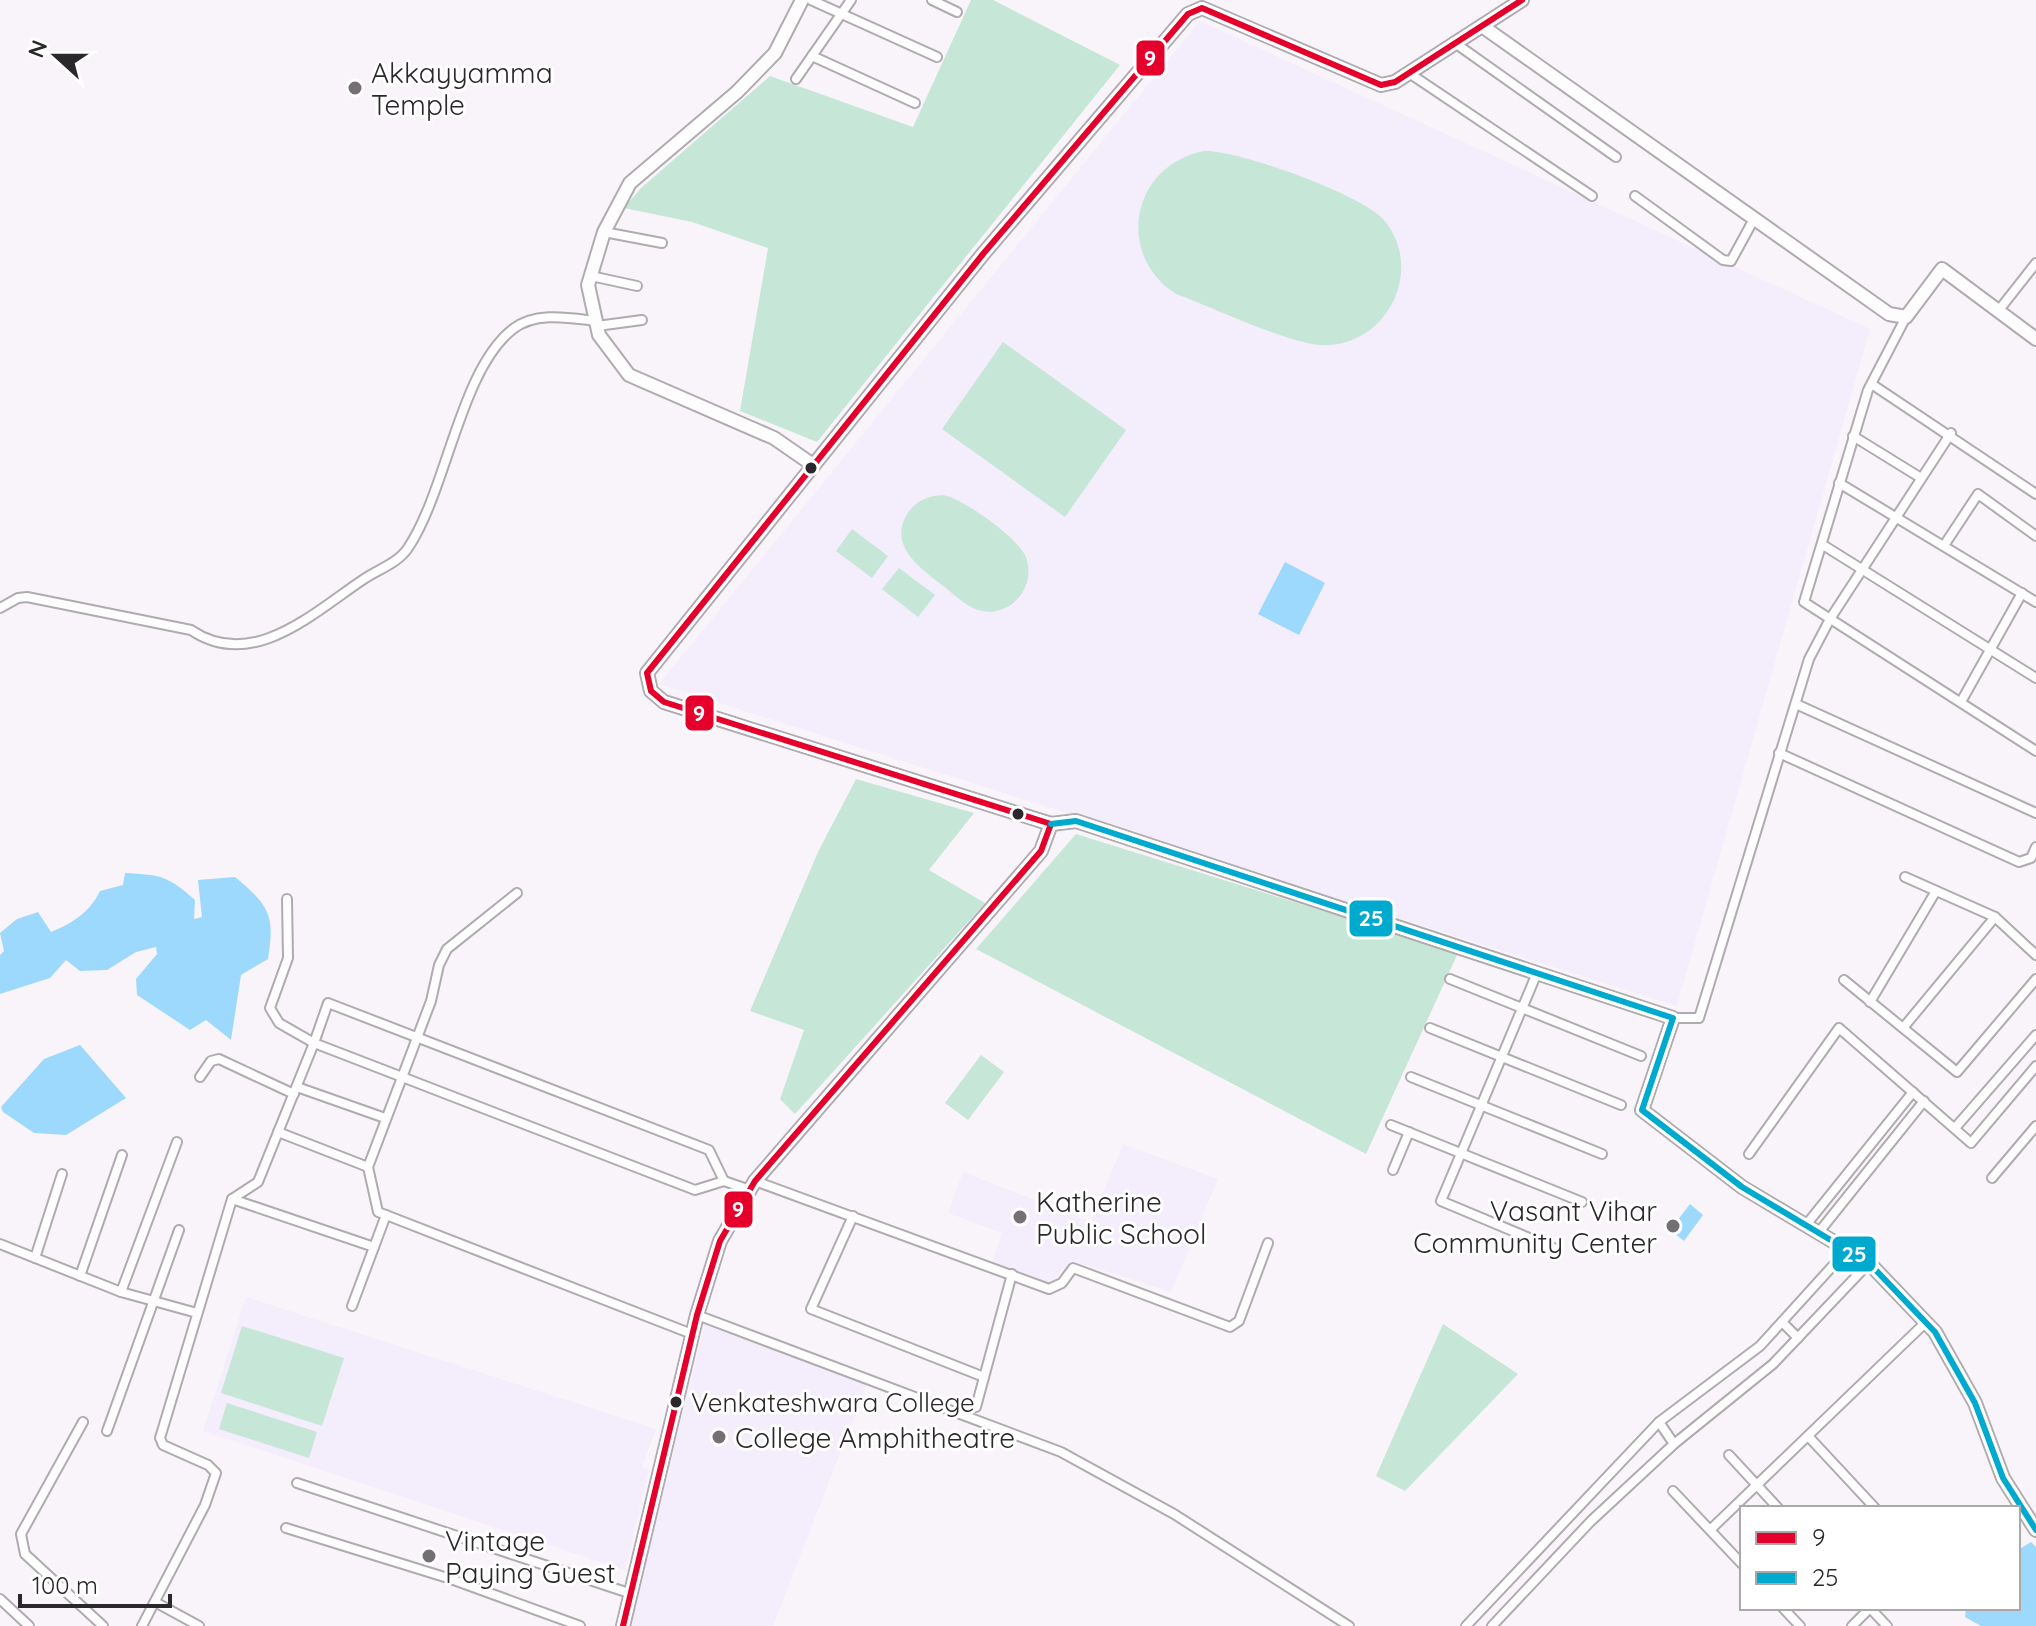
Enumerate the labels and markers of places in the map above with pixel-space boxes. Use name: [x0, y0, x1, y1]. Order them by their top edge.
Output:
place label: Akkayyamma Temple: [371, 55, 553, 122]
marker: Akkayyamma Temple: [346, 79, 364, 97]
unlabelled marker: [803, 460, 819, 476]
unlabelled marker: [1010, 806, 1026, 822]
place label: Katherine Public School: [1036, 1184, 1206, 1251]
place label: Vasant Vihar Community Center: [1413, 1193, 1657, 1260]
marker: Katherine Public School: [1011, 1208, 1029, 1226]
marker: Vasant Vihar Community Center: [1664, 1217, 1682, 1235]
place label: Venkateshwara College: [691, 1386, 975, 1419]
marker: Venkateshwara College: [668, 1394, 684, 1410]
place label: College Amphitheatre: [735, 1420, 1015, 1455]
marker: College Amphitheatre: [710, 1428, 728, 1446]
place label: Vintage Paying Guest: [445, 1523, 616, 1590]
marker: Vintage Paying Guest: [420, 1547, 438, 1565]

